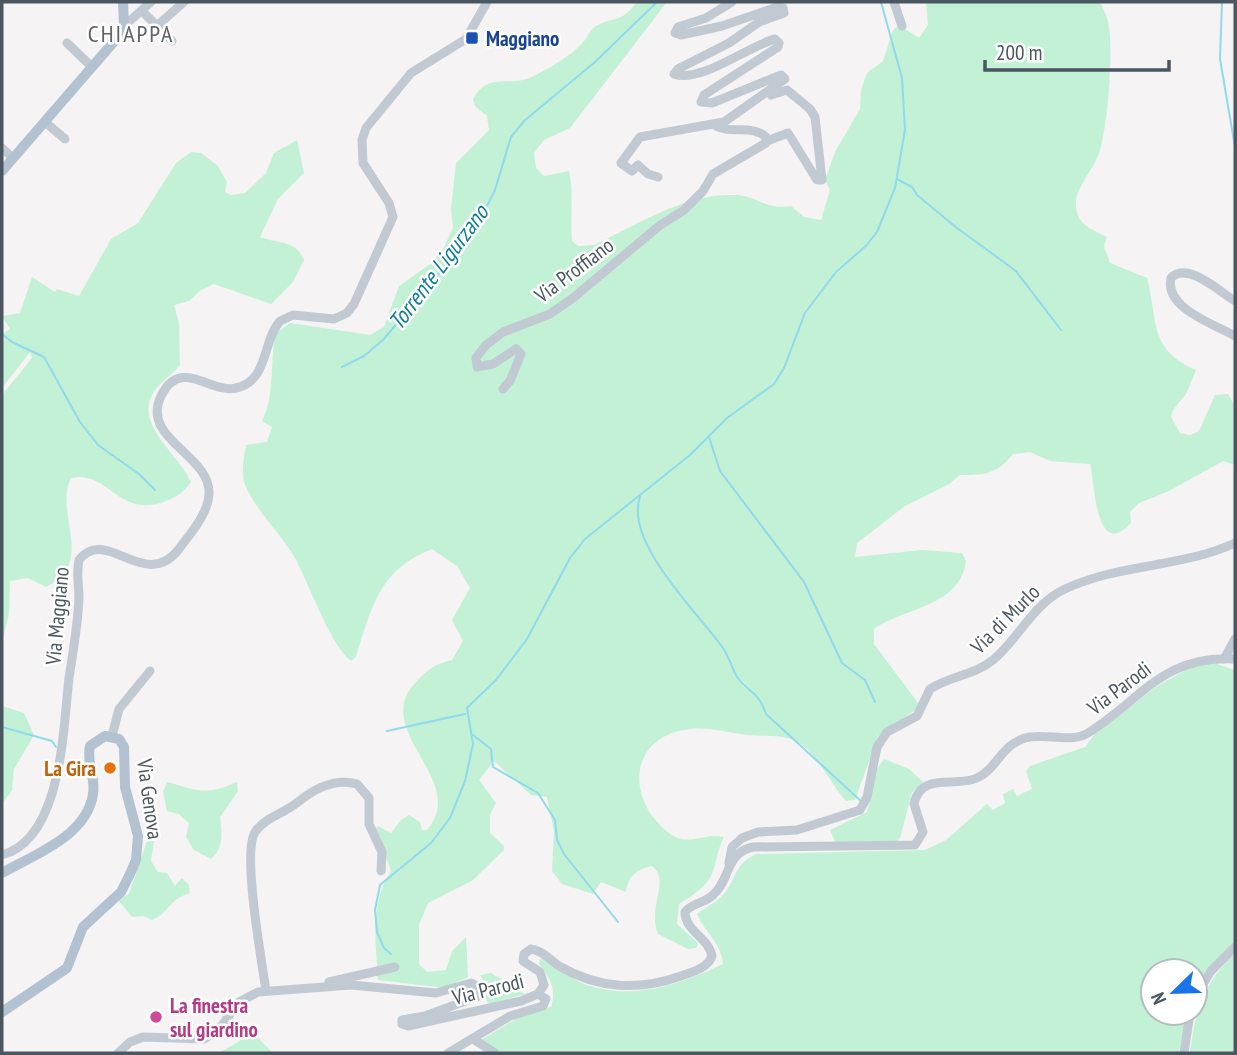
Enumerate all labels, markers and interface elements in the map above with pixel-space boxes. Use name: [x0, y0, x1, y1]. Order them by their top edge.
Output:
district label: CHIAPPA: [88, 18, 174, 49]
place label: Maggiano: [486, 25, 559, 52]
scale bar: [985, 28, 1169, 72]
marker: Maggiano: [464, 30, 480, 46]
text: 200 m: [996, 39, 1042, 66]
water label: Torrente Ligurzano: [382, 197, 496, 335]
street label: Via Proffiano: [528, 232, 619, 309]
street label: Via Maggiano: [39, 566, 75, 667]
street label: Via di Murlo: [964, 579, 1045, 660]
street label: Via Parodi: [1081, 655, 1156, 721]
place label: La Gira: [44, 755, 96, 782]
street label: Via Genova: [131, 756, 169, 841]
marker: La Gira: [102, 760, 118, 776]
north arrow: [1139, 957, 1209, 1027]
street label: Via Parodi: [448, 967, 527, 1011]
text: N: [1145, 989, 1171, 1008]
place label: La finestra sul giardino: [170, 992, 258, 1043]
marker: La finestra sul giardino: [148, 1009, 164, 1025]

